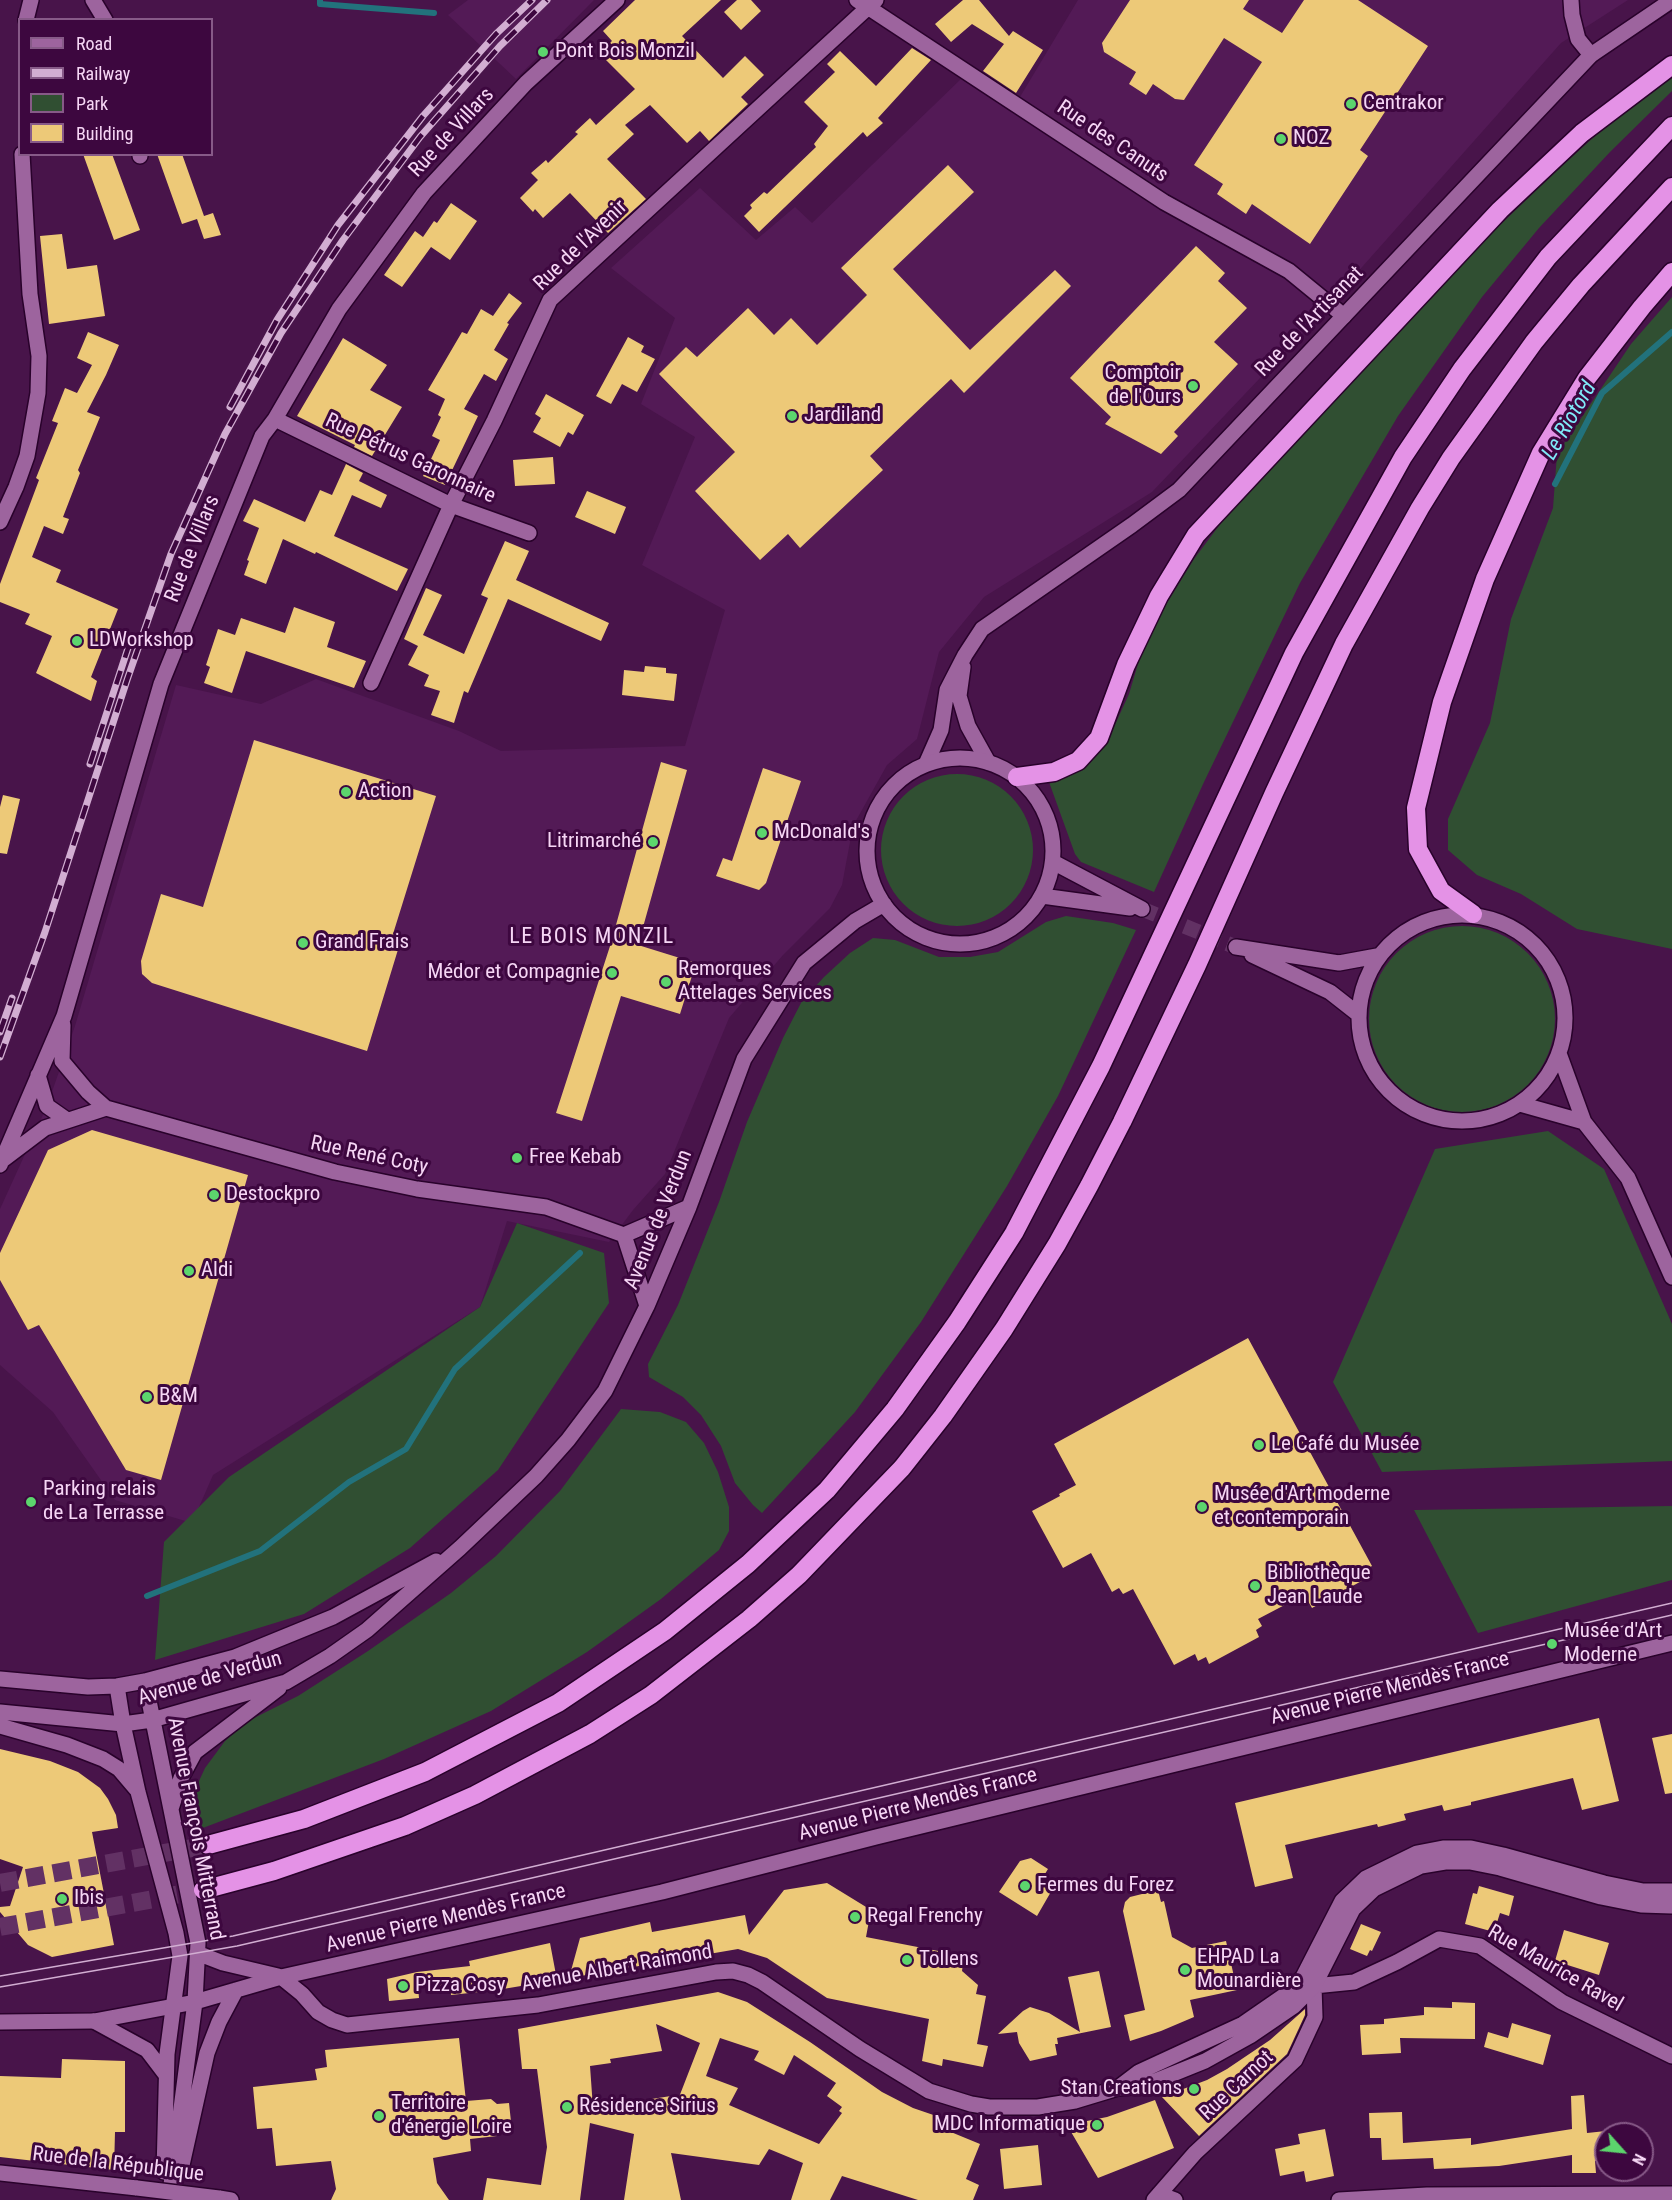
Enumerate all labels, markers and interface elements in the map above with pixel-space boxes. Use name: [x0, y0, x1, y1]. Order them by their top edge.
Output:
legend: [18, 18, 213, 156]
text: Road: [76, 33, 112, 54]
place label: Pont Bois Monzil: [555, 39, 695, 65]
marker: Pont Bois Monzil: [536, 45, 550, 59]
text: Railway: [76, 63, 130, 84]
street label: Rue de Villars: [404, 83, 500, 183]
place label: Centrakor: [1363, 91, 1444, 117]
text: Park: [76, 93, 108, 114]
street label: Rue des Canuts: [1052, 96, 1172, 188]
marker: Centrakor: [1344, 97, 1358, 111]
text: Building: [76, 123, 133, 144]
place label: NOZ: [1293, 126, 1329, 152]
marker: NOZ: [1274, 132, 1288, 146]
street label: Rue de l'Avenir: [529, 195, 633, 297]
street label: Rue de l'Artisanat: [1251, 261, 1369, 383]
place label: Comptoir de l'Ours: [1105, 361, 1181, 411]
water label: Le Riotord: [1537, 377, 1603, 465]
marker: Comptoir de l'Ours: [1186, 379, 1200, 393]
place label: Jardiland: [804, 403, 881, 429]
street label: Rue Pétrus Garonnaire: [321, 409, 499, 509]
marker: Jardiland: [785, 409, 799, 423]
street label: Rue de Villars: [160, 492, 226, 606]
place label: LDWorkshop: [89, 628, 194, 654]
marker: LDWorkshop: [70, 634, 84, 648]
place label: Action: [358, 779, 412, 805]
marker: Action: [339, 785, 353, 799]
place label: McDonald's: [774, 820, 870, 846]
marker: McDonald's: [755, 826, 769, 840]
place label: Litrimarché: [547, 829, 641, 855]
marker: Litrimarché: [646, 835, 660, 849]
district label: LE BOIS MONZIL: [509, 924, 675, 950]
place label: Grand Frais: [315, 930, 409, 956]
marker: Grand Frais: [296, 936, 310, 950]
place label: Remorques Attelages Services: [678, 957, 832, 1007]
place label: Médor et Compagnie: [427, 960, 600, 986]
marker: Médor et Compagnie: [605, 966, 619, 980]
marker: Remorques Attelages Services: [659, 975, 673, 989]
street label: Rue René Coty: [308, 1131, 430, 1181]
place label: Free Kebab: [529, 1145, 621, 1171]
street label: Avenue de Verdun: [620, 1146, 698, 1294]
marker: Free Kebab: [510, 1151, 524, 1165]
place label: Destockpro: [226, 1182, 320, 1208]
marker: Destockpro: [207, 1188, 221, 1202]
place label: Aldi: [201, 1258, 233, 1284]
marker: Aldi: [182, 1264, 196, 1278]
place label: B&M: [159, 1384, 198, 1410]
marker: B&M: [140, 1390, 154, 1404]
place label: Le Café du Musée: [1271, 1432, 1419, 1458]
marker: Le Café du Musée: [1252, 1438, 1266, 1452]
place label: Parking relais de La Terrasse: [43, 1477, 164, 1527]
place label: Musée d'Art moderne et contemporain: [1214, 1482, 1390, 1532]
marker: Parking relais de La Terrasse: [24, 1495, 38, 1509]
marker: Musée d'Art moderne et contemporain: [1195, 1500, 1209, 1514]
place label: Bibliothèque Jean Laude: [1267, 1561, 1371, 1611]
marker: Bibliothèque Jean Laude: [1248, 1579, 1262, 1593]
place label: Musée d'Art Moderne: [1564, 1619, 1662, 1669]
marker: Musée d'Art Moderne: [1545, 1637, 1559, 1651]
street label: Avenue de Verdun: [135, 1646, 285, 1712]
street label: Avenue Pierre Mendès France: [1268, 1647, 1512, 1731]
street label: Avenue François Mitterrand: [161, 1715, 229, 1943]
street label: Avenue Pierre Mendès France: [796, 1763, 1040, 1847]
place label: Fermes du Forez: [1037, 1873, 1174, 1899]
street label: Avenue Pierre Mendès France: [324, 1879, 568, 1959]
marker: Fermes du Forez: [1018, 1879, 1032, 1893]
place label: Ibis: [74, 1886, 104, 1912]
marker: Ibis: [55, 1892, 69, 1906]
place label: Regal Frenchy: [867, 1904, 983, 1930]
marker: Regal Frenchy: [848, 1910, 862, 1924]
street label: Rue Maurice Ravel: [1483, 1920, 1627, 2018]
street label: Avenue Albert Raimond: [520, 1940, 714, 1998]
place label: EHPAD La Mounardière: [1197, 1945, 1301, 1995]
place label: Tollens: [919, 1947, 979, 1973]
marker: Tollens: [900, 1953, 914, 1967]
marker: EHPAD La Mounardière: [1178, 1963, 1192, 1977]
place label: Pizza Cosy: [415, 1973, 506, 1999]
marker: Pizza Cosy: [396, 1979, 410, 1993]
street label: Rue Carnot: [1195, 2046, 1279, 2126]
place label: Stan Creations: [1061, 2076, 1182, 2102]
marker: Stan Creations: [1187, 2082, 1201, 2096]
place label: Territoire d'énergie Loire: [391, 2091, 512, 2141]
place label: Résidence Sirius: [579, 2094, 716, 2120]
marker: Résidence Sirius: [560, 2100, 574, 2114]
marker: Territoire d'énergie Loire: [372, 2109, 386, 2123]
place label: MDC Informatique: [934, 2112, 1085, 2138]
marker: MDC Informatique: [1090, 2118, 1104, 2132]
north arrow: [1594, 2122, 1654, 2182]
street label: Rue de la République: [31, 2142, 205, 2188]
text: N: [1628, 2151, 1649, 2168]

